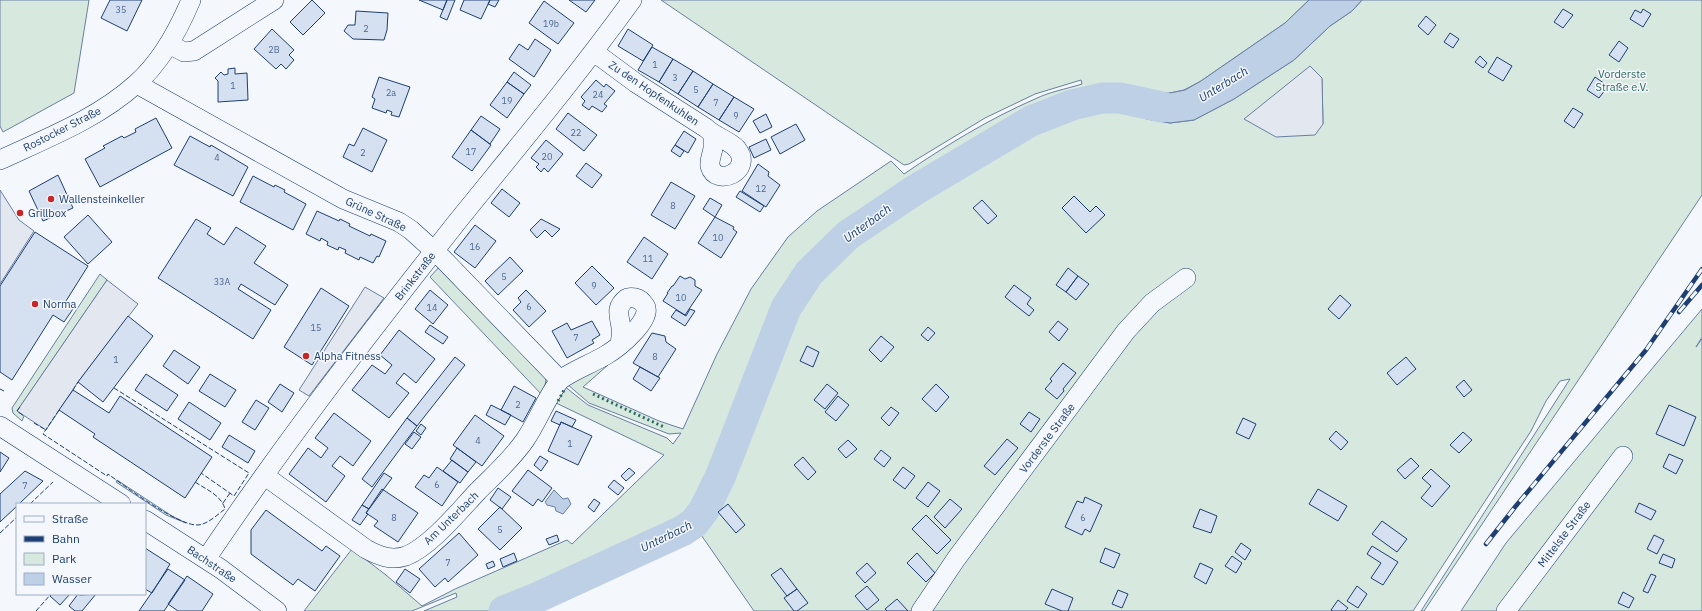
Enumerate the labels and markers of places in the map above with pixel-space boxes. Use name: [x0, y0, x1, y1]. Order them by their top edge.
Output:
place label: Wallensteinkeller: [59, 192, 145, 206]
marker: Wallensteinkeller: [46, 194, 56, 204]
place label: Grillbox: [28, 206, 67, 220]
marker: Grillbox: [15, 208, 25, 218]
place label: Norma: [43, 297, 77, 311]
marker: Norma: [30, 299, 40, 309]
place label: Alpha Fitness: [314, 349, 381, 363]
marker: Alpha Fitness: [301, 351, 311, 361]

